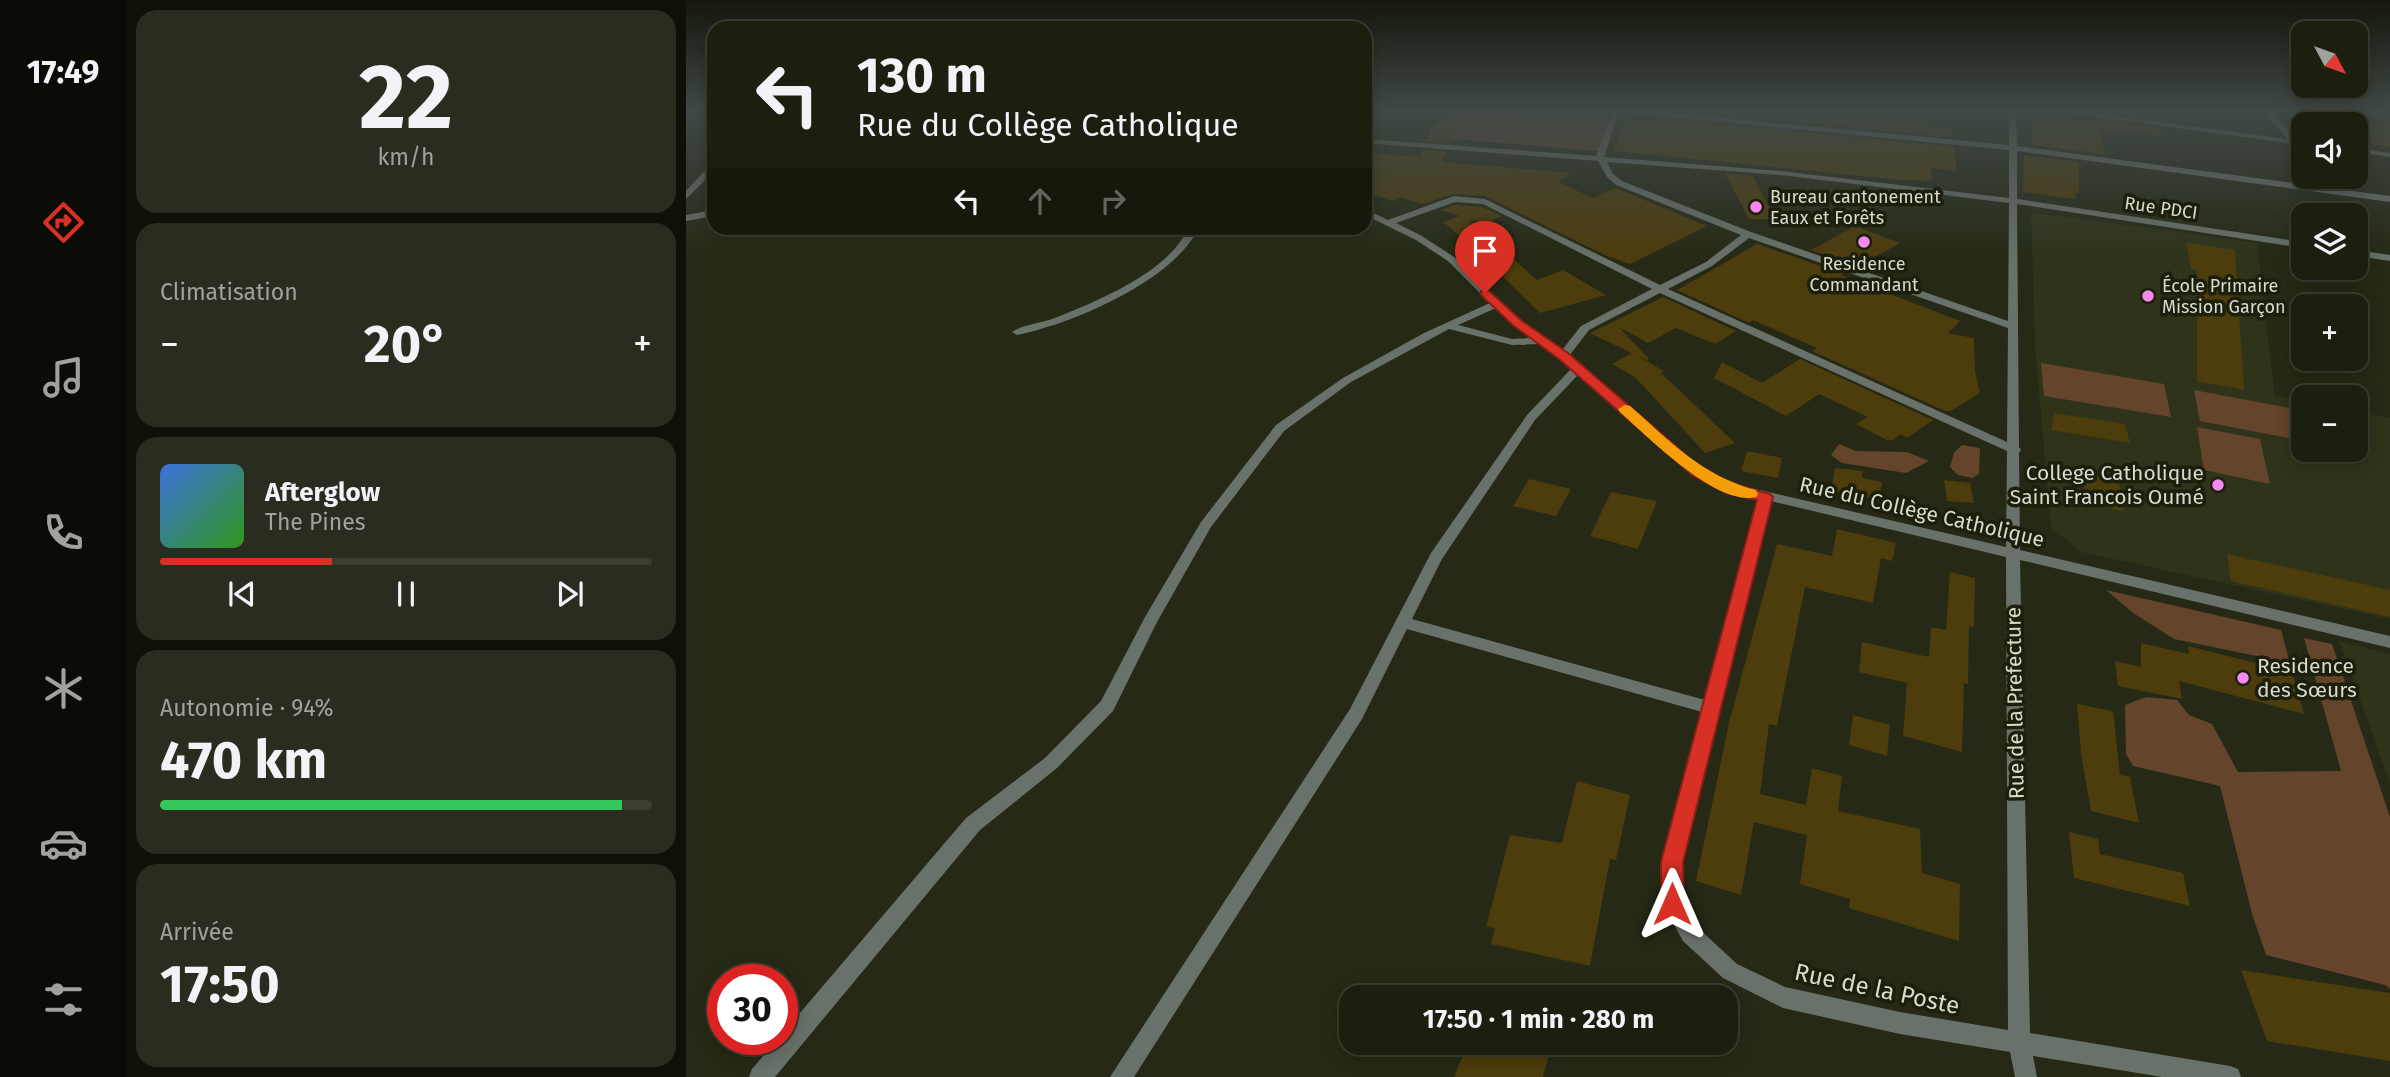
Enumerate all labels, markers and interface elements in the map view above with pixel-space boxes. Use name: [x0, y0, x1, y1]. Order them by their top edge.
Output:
north arrow: [2291, 21, 2368, 98]
map controls: [2291, 21, 2368, 462]
text: 22: [359, 43, 453, 152]
text: 130 m: [857, 46, 987, 105]
icon: left: [742, 49, 833, 140]
text: 17:49: [27, 53, 99, 91]
text: Rue du Collège Catholique: [857, 106, 1239, 144]
button: sound: [2291, 112, 2368, 189]
text: km/h: [378, 143, 434, 171]
icon: left: [948, 182, 986, 220]
icon: ahead: [1021, 182, 1059, 220]
icon: right: [1094, 182, 1132, 220]
place label: Bureau cantonement Eaux et Forêts: [1770, 186, 1941, 229]
street label: Rue PDCI: [2123, 192, 2199, 224]
icon: directions: [39, 198, 88, 247]
marker: Bureau cantonement Eaux et Forêts: [1748, 199, 1764, 215]
button: layers: [2291, 203, 2368, 280]
pin: [1455, 221, 1515, 293]
icon: arrive: [1466, 232, 1504, 270]
marker: Residence Commandant: [1856, 234, 1872, 250]
place label: Residence Commandant: [1809, 253, 1919, 296]
place label: École Primaire Mission Garçon: [2162, 274, 2285, 318]
text: Climatisation: [160, 278, 298, 306]
marker: École Primaire Mission Garçon: [2140, 288, 2156, 304]
button: +: [2291, 294, 2368, 371]
text: 20°: [364, 313, 448, 376]
text: −: [160, 321, 179, 367]
text: +: [633, 321, 652, 367]
icon: music: [39, 353, 88, 402]
button: −: [2291, 385, 2368, 462]
place label: College Catholique Saint Francois Oumé: [2010, 460, 2204, 510]
street label: Rue du Collège Catholique: [1797, 471, 2047, 553]
text: Afterglow: [265, 477, 380, 508]
marker: College Catholique Saint Francois Oumé: [2210, 477, 2226, 493]
icon: phone: [39, 508, 88, 557]
text: The Pines: [265, 508, 366, 536]
icon: previous: [223, 575, 261, 613]
icon: pause: [387, 575, 425, 613]
icon: next: [551, 575, 589, 613]
street label: Rue de la Prefecture: [2000, 607, 2030, 799]
place label: Residence des Sœurs: [2257, 653, 2357, 703]
icon: climate: [39, 664, 88, 713]
marker: Residence des Sœurs: [2235, 670, 2251, 686]
text: Autonomie · 94%: [160, 694, 333, 722]
text: 470 km: [160, 729, 327, 792]
icon: car: [39, 819, 88, 868]
position arrow: [1635, 867, 1709, 941]
text: Arrivée: [160, 918, 234, 946]
text: 17:50: [160, 953, 280, 1016]
street label: Rue de la Poste: [1792, 958, 1962, 1020]
speed limit sign: 30: [707, 964, 798, 1055]
icon: filters: [39, 975, 88, 1024]
text: 17:50 · 1 min · 280 m: [1423, 1004, 1654, 1035]

